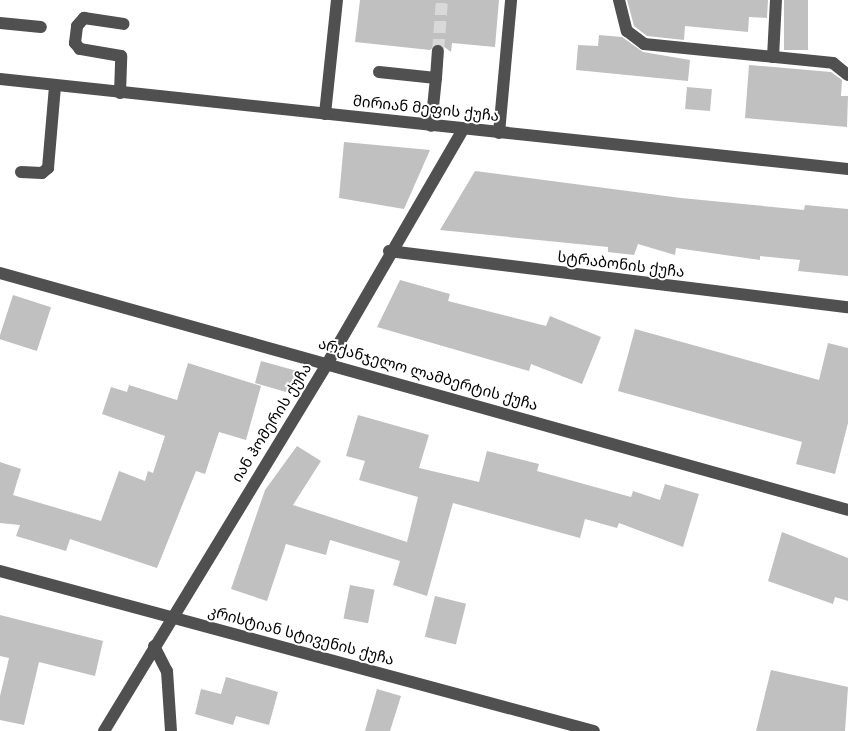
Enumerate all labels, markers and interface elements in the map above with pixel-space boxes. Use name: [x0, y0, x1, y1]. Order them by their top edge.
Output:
street label: მირიან მეფის ქუჩა: [352, 92, 500, 126]
street label: სტრაბონის ქუჩა: [556, 248, 686, 282]
street label: არქანჯელო ლამბერტის ქუჩა: [316, 335, 540, 415]
street label: იან ჰომერის ქუჩა: [228, 360, 316, 486]
street label: კრისტიან სტივენის ქუჩა: [206, 602, 396, 670]

